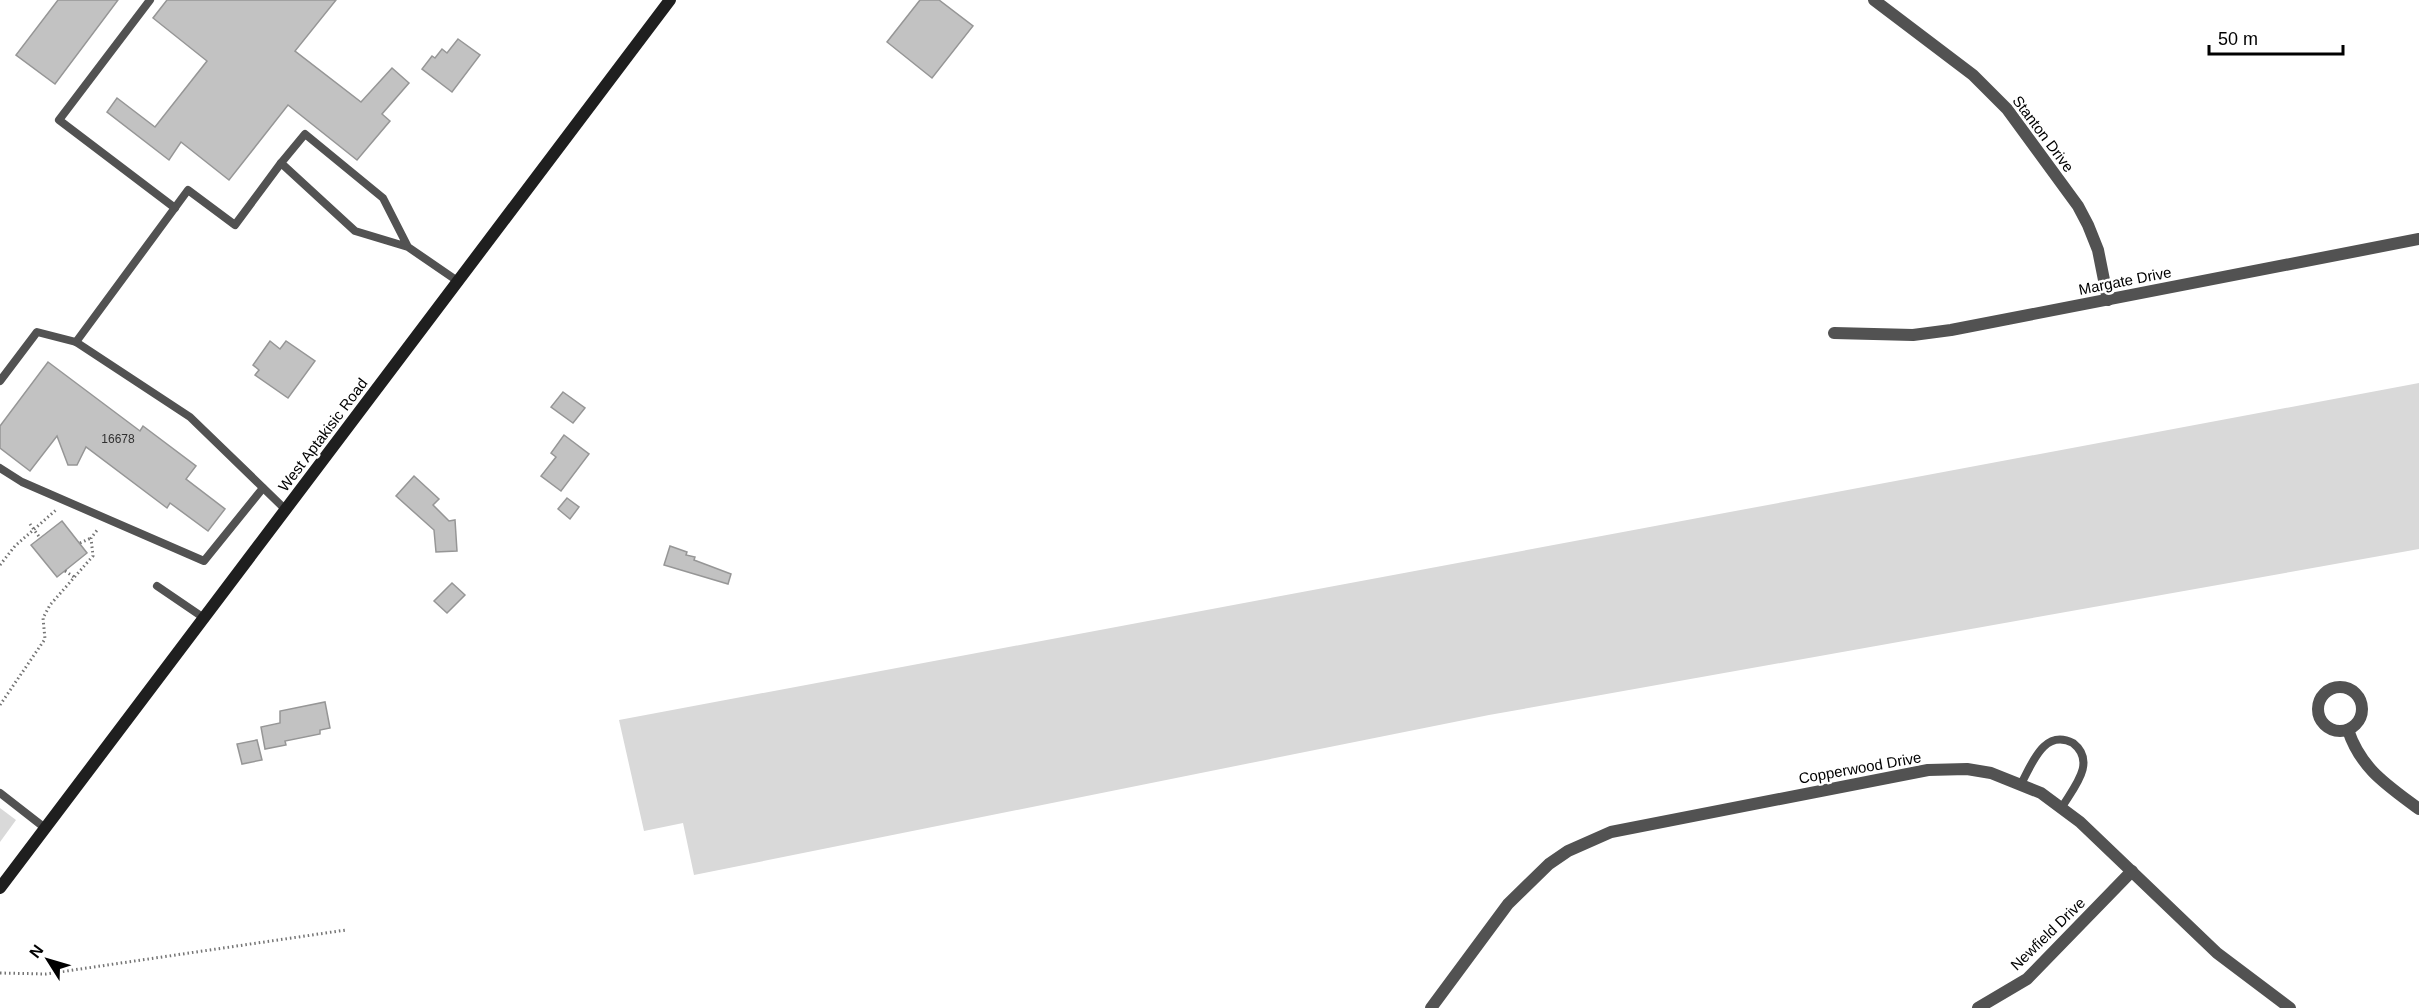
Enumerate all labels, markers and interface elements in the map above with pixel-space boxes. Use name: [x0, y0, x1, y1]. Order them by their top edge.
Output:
scale bar: [2209, 18, 2342, 56]
text: 50 m: [2218, 29, 2258, 49]
street label: Stanton Drive: [2009, 92, 2078, 175]
street label: Margate Drive: [2077, 263, 2173, 298]
street label: West Aptakisic Road: [274, 375, 371, 495]
house number: 16678: [101, 432, 135, 446]
street label: Copperwood Drive: [1797, 748, 1923, 787]
street label: Newfield Drive: [2007, 894, 2088, 973]
north arrow: [18, 930, 78, 990]
text: N: [26, 942, 47, 961]

